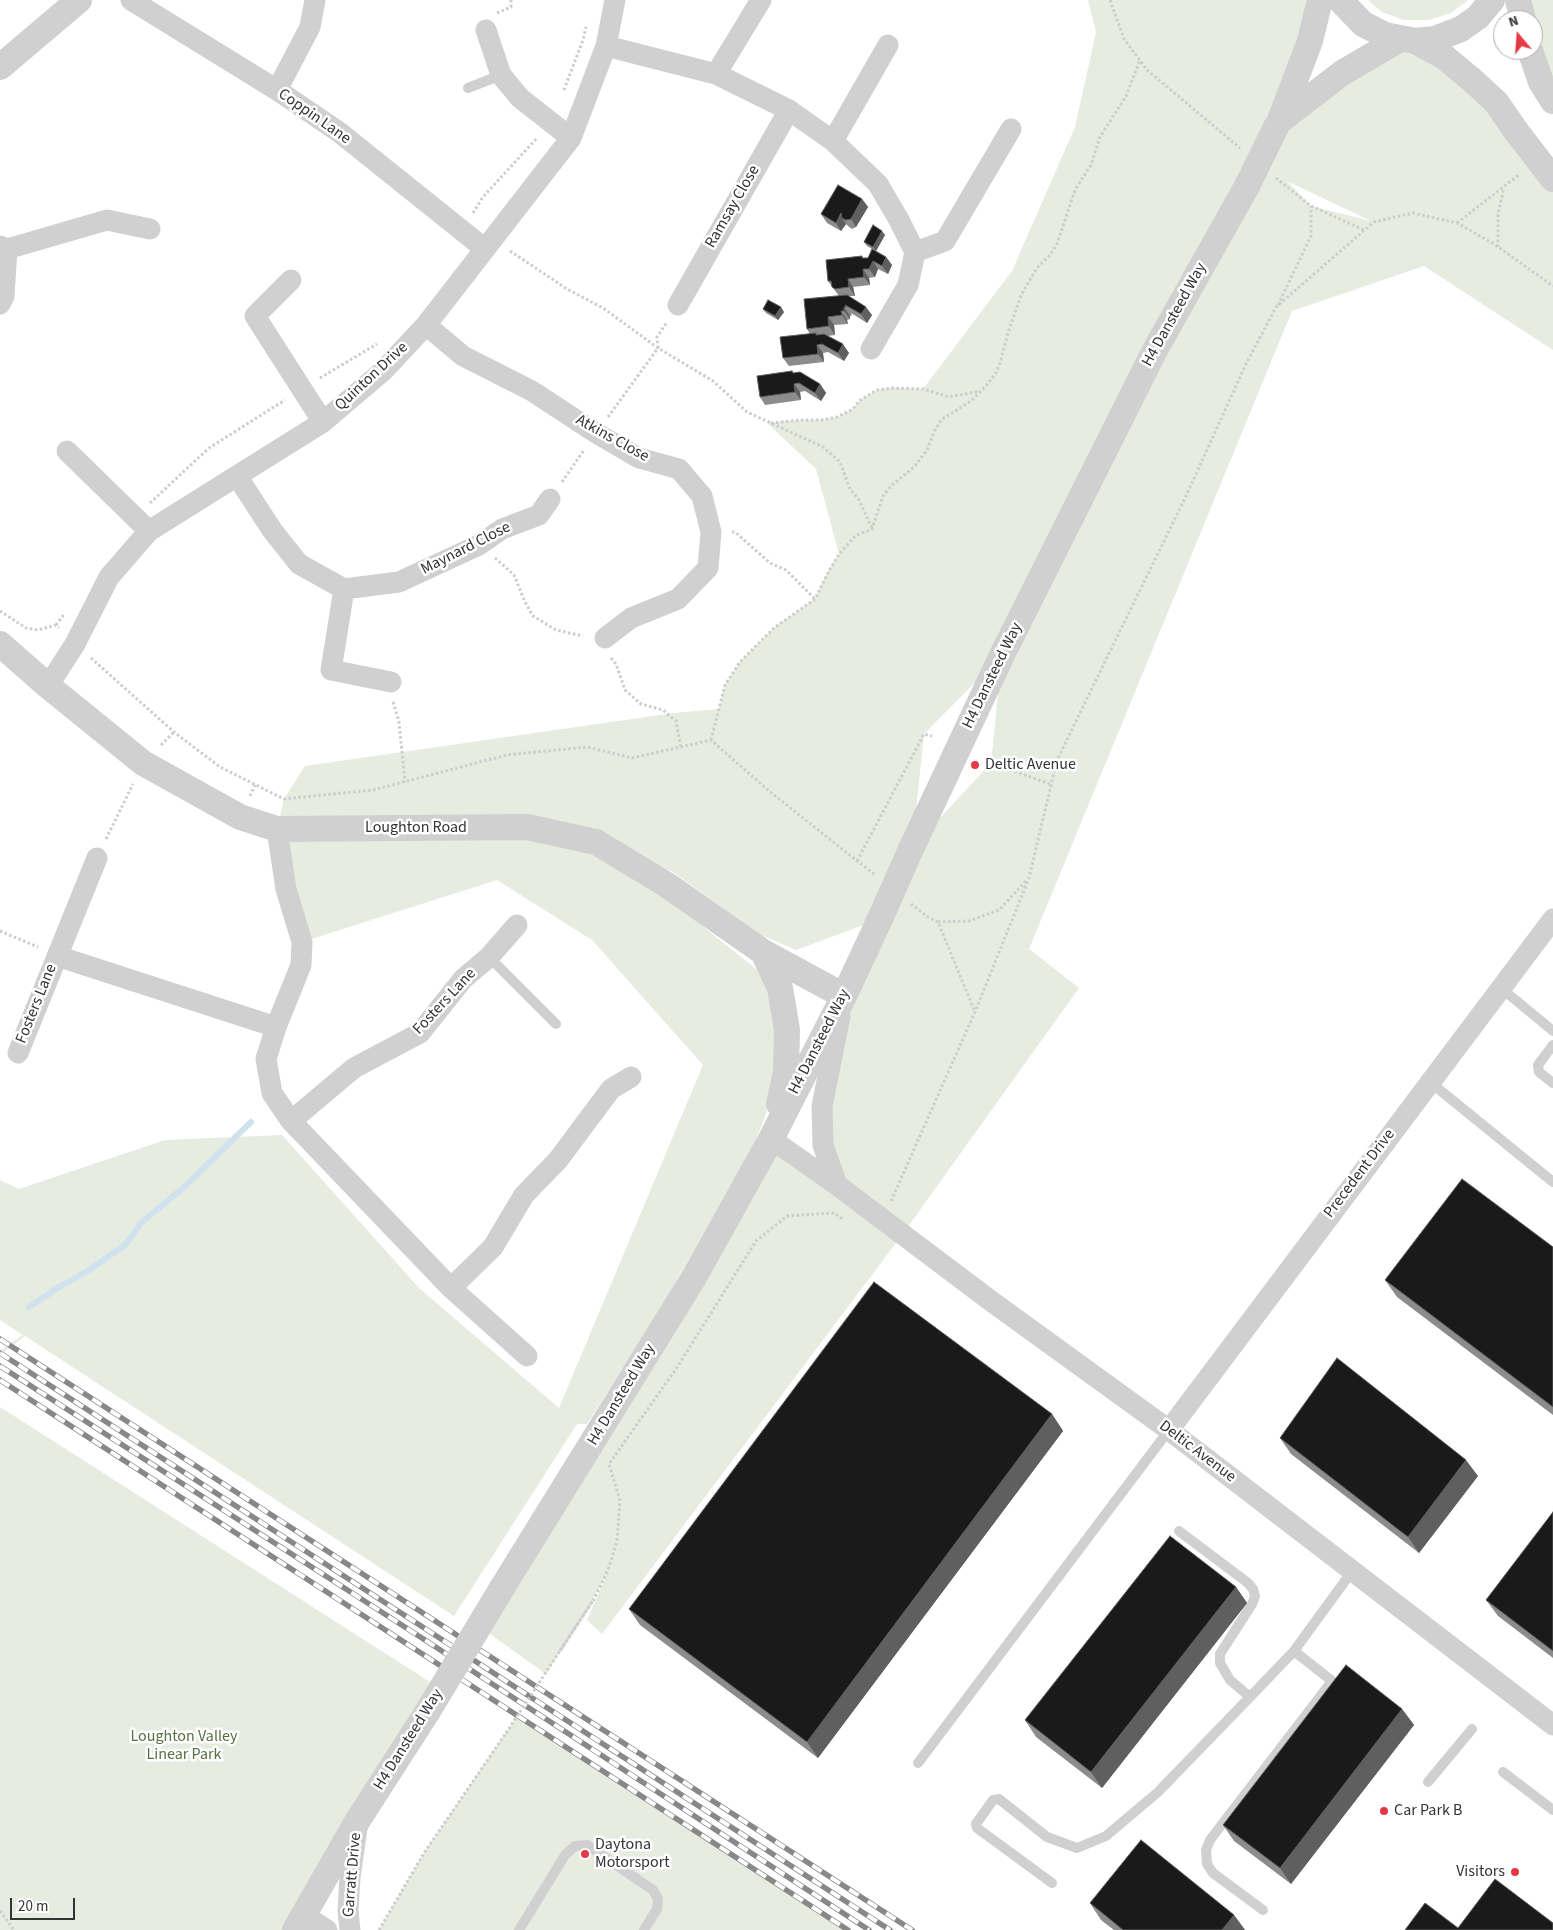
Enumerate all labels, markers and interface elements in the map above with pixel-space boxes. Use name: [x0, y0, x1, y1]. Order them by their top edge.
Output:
north arrow: [1493, 10, 1543, 60]
text: N: [1506, 11, 1521, 33]
street label: Coppin Lane: [274, 85, 354, 149]
street label: Ramsay Close: [702, 162, 764, 252]
street label: H4 Dansteed Way: [1139, 260, 1211, 370]
street label: Quinton Drive: [332, 338, 412, 416]
street label: Atkins Close: [572, 411, 652, 467]
street label: Maynard Close: [418, 518, 514, 580]
street label: H4 Dansteed Way: [959, 620, 1027, 732]
place label: Deltic Avenue: [985, 755, 1076, 775]
marker: Deltic Avenue: [969, 759, 981, 771]
street label: Loughton Road: [365, 818, 467, 838]
street label: Fosters Lane: [12, 962, 62, 1046]
street label: Fosters Lane: [409, 965, 481, 1039]
street label: H4 Dansteed Way: [785, 986, 855, 1098]
street label: Precedent Drive: [1320, 1126, 1400, 1222]
street label: H4 Dansteed Way: [584, 1341, 660, 1449]
street label: Deltic Avenue: [1155, 1417, 1239, 1487]
street label: H4 Dansteed Way: [370, 1686, 448, 1794]
park label: Loughton Valley Linear Park: [130, 1727, 238, 1765]
place label: Car Park B: [1394, 1801, 1462, 1821]
marker: Car Park B: [1378, 1805, 1390, 1817]
street label: Garratt Drive: [340, 1832, 366, 1918]
place label: Daytona Motorsport: [595, 1835, 670, 1873]
marker: Daytona Motorsport: [579, 1848, 591, 1860]
place label: Visitors: [1456, 1862, 1505, 1882]
marker: Visitors: [1509, 1866, 1521, 1878]
scale bar: [12, 1888, 78, 1920]
text: 20 m: [18, 1896, 48, 1917]

